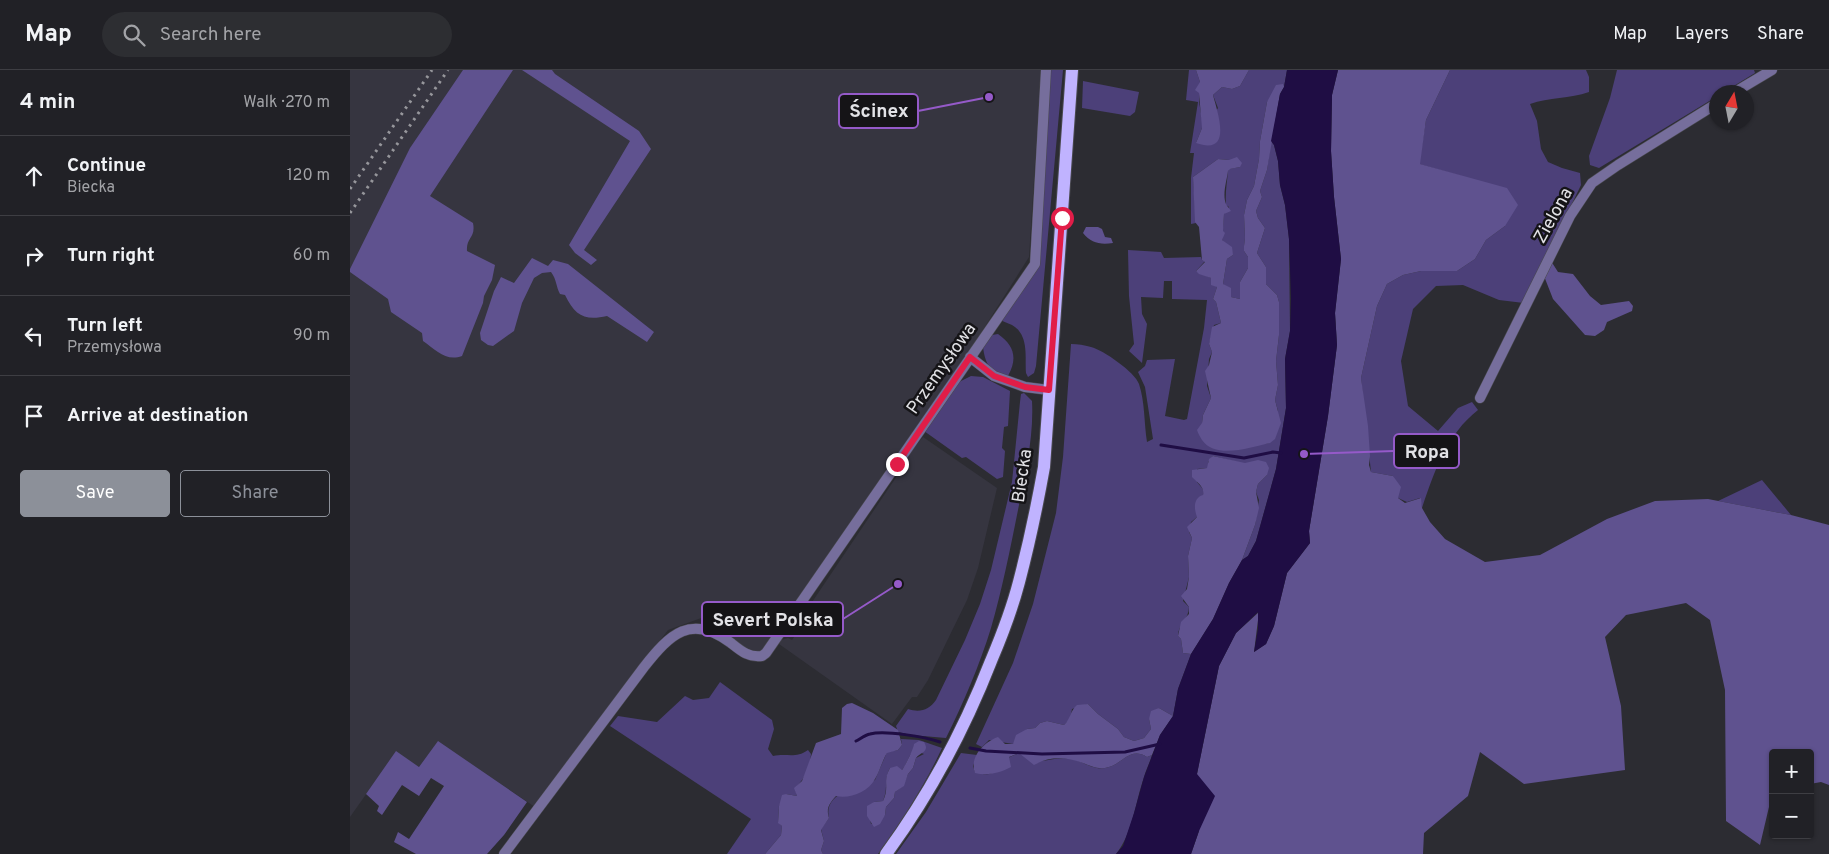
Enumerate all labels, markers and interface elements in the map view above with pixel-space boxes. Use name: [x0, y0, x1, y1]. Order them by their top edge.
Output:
search box: [102, 12, 452, 57]
text: Map: [25, 20, 72, 50]
icon: search: [120, 21, 148, 49]
text: Search here: [160, 23, 261, 47]
text: Map: [1613, 23, 1647, 46]
text: Layers: [1675, 23, 1729, 46]
text: Share: [1757, 23, 1804, 46]
north arrow: [1709, 85, 1754, 130]
text: 4 min: [20, 89, 76, 116]
text: Walk · 270 m: [243, 93, 330, 113]
callout: Ścinex: [839, 94, 918, 128]
text: Ścinex: [849, 99, 909, 124]
text: Continue: [67, 154, 146, 178]
icon: ahead: [20, 162, 48, 190]
text: 120 m: [287, 166, 330, 186]
text: Biecka: [67, 178, 115, 198]
street label: Zielona: [1529, 184, 1579, 248]
route start: [1051, 207, 1074, 230]
icon: right: [20, 242, 48, 270]
text: Turn right: [67, 244, 155, 268]
text: 60 m: [293, 246, 330, 266]
text: Turn left: [67, 314, 143, 338]
street label: Przemysłowa: [902, 319, 982, 419]
icon: left: [20, 322, 48, 350]
text: 90 m: [293, 326, 330, 346]
text: Przemysłowa: [67, 338, 162, 358]
icon: arrive: [20, 402, 48, 430]
text: Arrive at destination: [67, 404, 248, 428]
callout: Ropa: [1394, 434, 1459, 468]
text: Ropa: [1405, 441, 1449, 465]
street label: Biecka: [1008, 448, 1038, 504]
route end: [886, 453, 909, 476]
button: Save: [20, 470, 170, 517]
button: Share: [180, 470, 330, 517]
callout: Severt Polska: [702, 602, 843, 636]
text: Severt Polska: [712, 609, 834, 633]
map controls: [1769, 749, 1814, 839]
button: +: [1769, 749, 1814, 794]
button: −: [1769, 794, 1814, 839]

